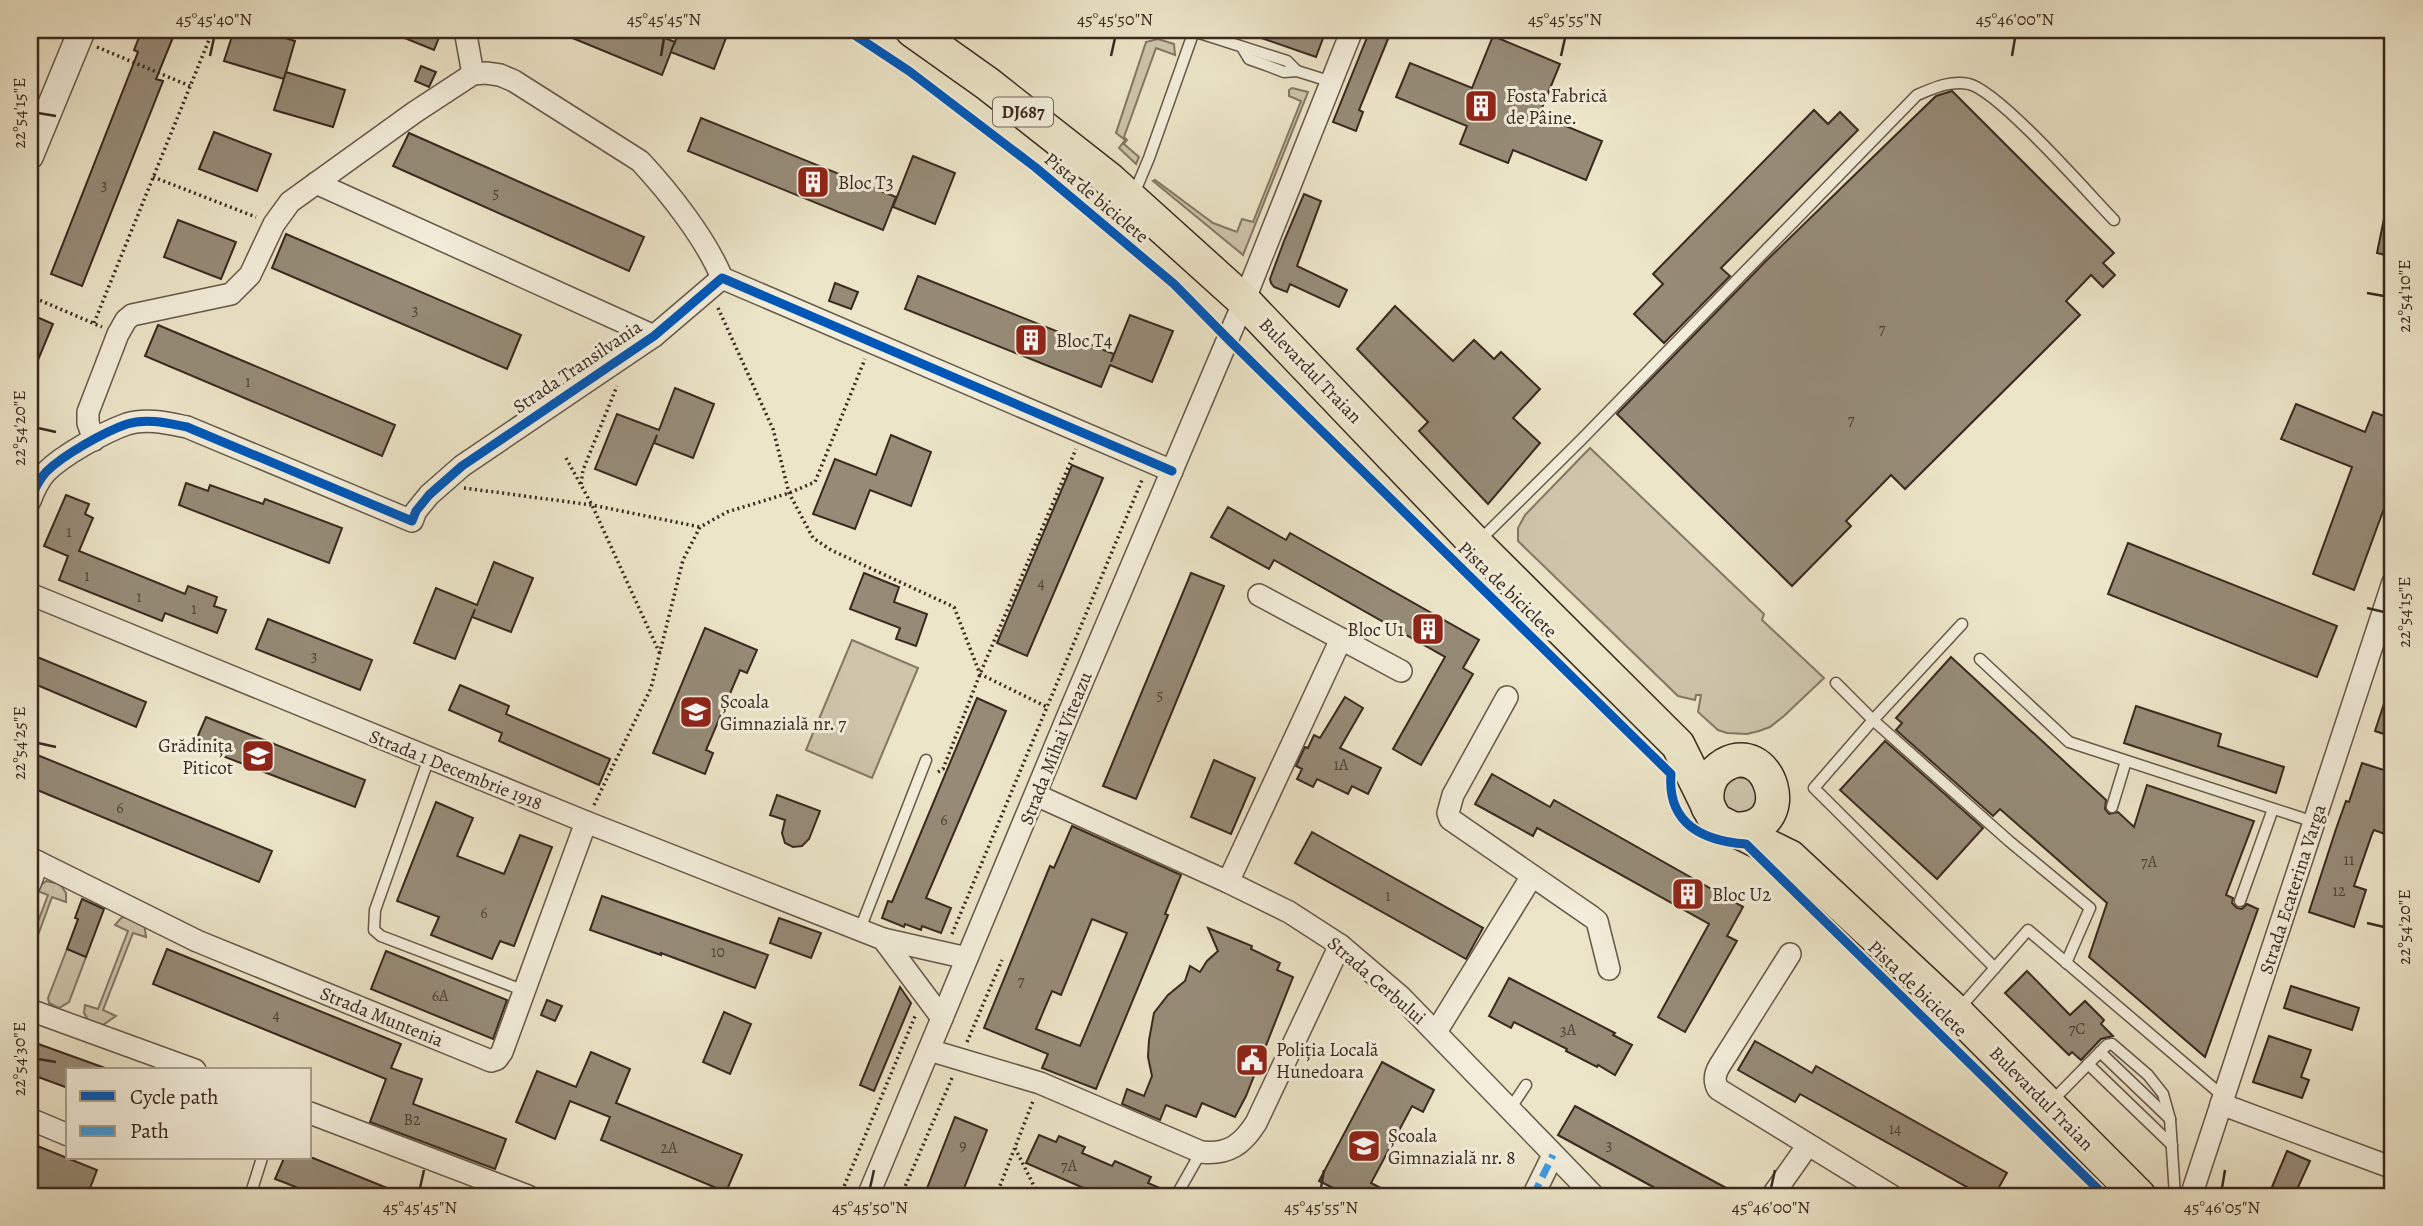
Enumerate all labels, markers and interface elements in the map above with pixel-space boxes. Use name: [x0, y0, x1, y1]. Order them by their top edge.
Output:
text: 45°45'40"N: [176, 7, 252, 31]
text: 45°45'45"N: [627, 7, 701, 31]
text: 45°45'50"N: [1077, 7, 1153, 31]
text: 45°45'55"N: [1528, 7, 1602, 31]
text: 45°46'00"N: [1976, 7, 2054, 31]
text: 22°54'15"E: [7, 77, 31, 149]
place label: Fosta Fabrică de Pâine.: [1506, 83, 1608, 131]
building icon: Fosta Fabrică de Pâine.: [1462, 87, 1500, 125]
road number: DJ687: [993, 98, 1053, 127]
street label: Pista de biciclete: [1039, 146, 1154, 249]
building icon: Bloc T3: [794, 163, 832, 201]
place label: Bloc T3: [838, 170, 894, 196]
house number: 3: [101, 174, 107, 196]
house number: 5: [493, 182, 500, 204]
text: 22°54'10"E: [2392, 259, 2416, 333]
house number: 3: [412, 299, 418, 321]
street label: Bulevardul Traian: [1253, 312, 1368, 429]
street label: Strada Transilvania: [508, 314, 647, 420]
house number: 7: [1879, 318, 1886, 340]
building icon: Bloc T4: [1012, 321, 1050, 359]
place label: Bloc T4: [1056, 328, 1113, 354]
house number: 1: [245, 371, 251, 393]
text: 22°54'20"E: [7, 390, 31, 466]
house number: 7: [1848, 409, 1855, 431]
house number: 1: [66, 521, 72, 543]
street label: Pista de biciclete: [1452, 536, 1563, 644]
house number: 1: [84, 565, 90, 587]
house number: 4: [1037, 572, 1045, 594]
text: 22°54'15"E: [2392, 576, 2416, 648]
house number: 1: [136, 586, 142, 608]
house number: 1: [191, 598, 197, 620]
building icon: Bloc U1: [1409, 610, 1447, 648]
place label: Bloc U1: [1347, 617, 1404, 643]
house number: 3: [311, 645, 317, 667]
street label: Strada Mihai Viteazu: [1013, 667, 1099, 829]
house number: 5: [1157, 684, 1164, 706]
place label: Școala Gimnazială nr. 7: [720, 689, 846, 737]
school or university icon: Școala Gimnazială nr. 7: [677, 693, 715, 731]
text: 22°54'25"E: [7, 706, 31, 780]
street label: Strada 1 Decembrie 1918: [365, 723, 546, 817]
place label: Grădinița Piticot: [158, 733, 233, 781]
school or university icon: Grădinița Piticot: [239, 737, 277, 775]
house number: 1A: [1334, 754, 1349, 776]
house number: 6: [116, 797, 124, 819]
street label: Strada Ecaterina Varga: [2253, 801, 2333, 978]
house number: 6: [940, 809, 948, 831]
house number: 11: [2344, 849, 2355, 871]
house number: 7A: [2141, 851, 2158, 873]
building icon: Bloc U2: [1669, 875, 1707, 913]
house number: 12: [2332, 880, 2346, 902]
place label: Bloc U2: [1712, 882, 1771, 908]
house number: 1: [1385, 885, 1391, 907]
text: 22°54'20"E: [2392, 889, 2416, 965]
house number: 6: [480, 902, 488, 924]
street label: Strada Cerbului: [1322, 931, 1431, 1031]
street label: Pista de biciclete: [1862, 935, 1973, 1043]
house number: 10: [711, 941, 725, 963]
house number: 7: [1018, 970, 1025, 992]
street label: Strada Muntenia: [316, 980, 447, 1054]
house number: 6A: [432, 985, 449, 1007]
house number: 4: [272, 1004, 280, 1026]
house number: 7C: [2069, 1018, 2085, 1040]
house number: 3A: [1560, 1019, 1577, 1041]
text: 22°54'30"E: [7, 1022, 31, 1096]
place label: Poliția Locală Hunedoara: [1276, 1037, 1379, 1085]
public building icon: Poliția Locală Hunedoara: [1233, 1041, 1271, 1079]
street label: Bulevardul Traian: [1983, 1041, 2099, 1157]
legend: [66, 1068, 312, 1160]
text: Cycle path: [130, 1083, 219, 1111]
house number: B2: [403, 1109, 421, 1131]
text: Path: [130, 1117, 169, 1145]
house number: 14: [1889, 1118, 1901, 1140]
place label: Școala Gimnazială nr. 8: [1388, 1123, 1516, 1171]
school or university icon: Școala Gimnazială nr. 8: [1345, 1127, 1383, 1165]
house number: 3: [1606, 1134, 1612, 1156]
house number: 9: [959, 1135, 967, 1157]
house number: 2A: [661, 1137, 678, 1159]
house number: 7A: [1061, 1155, 1078, 1177]
text: 45°45'45"N: [383, 1195, 457, 1219]
text: 45°45'50"N: [832, 1195, 908, 1219]
text: 45°45'55"N: [1284, 1195, 1358, 1219]
text: 45°46'00"N: [1732, 1195, 1810, 1219]
text: 45°46'05"N: [2184, 1195, 2260, 1219]

